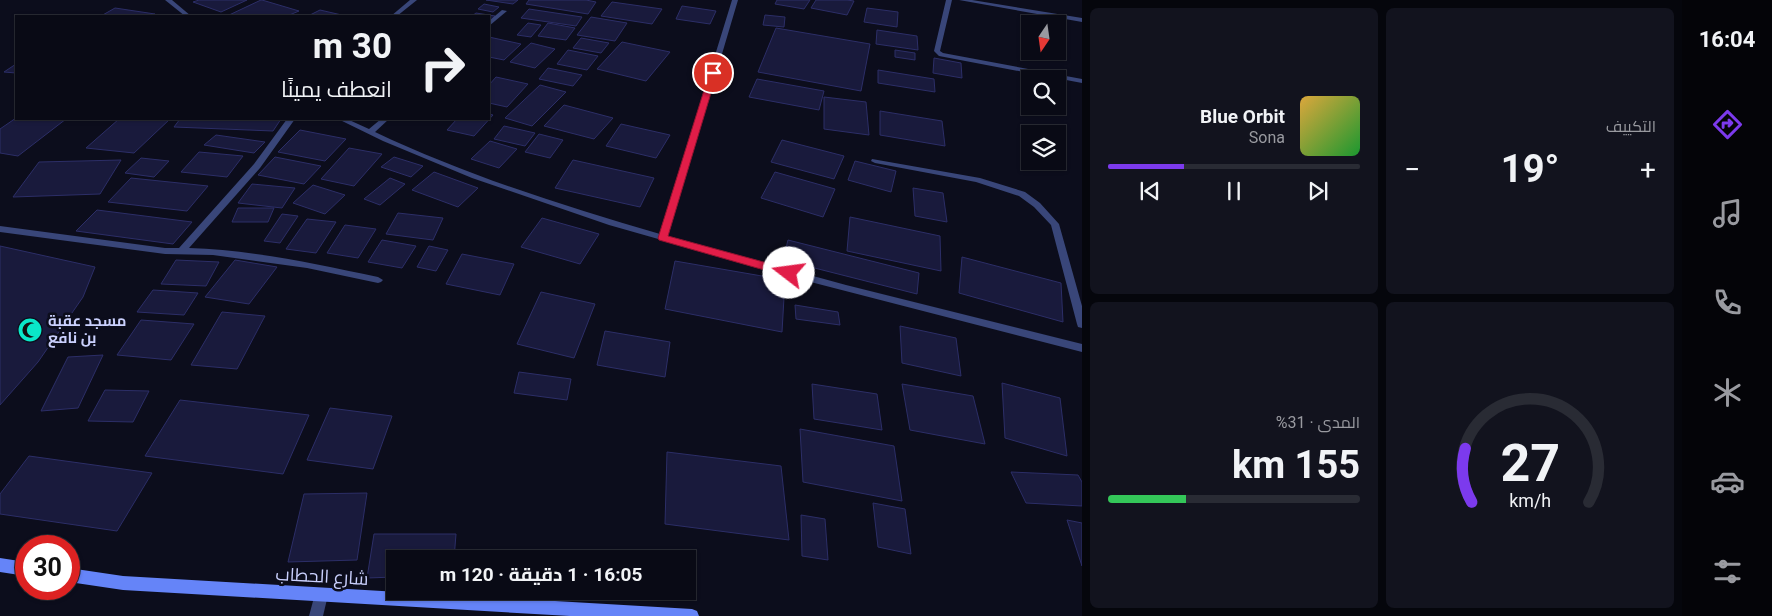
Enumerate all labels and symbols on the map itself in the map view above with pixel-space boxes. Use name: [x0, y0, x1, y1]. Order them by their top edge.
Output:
north arrow: [1021, 15, 1066, 60]
pin: [692, 52, 734, 94]
position arrow: [762, 246, 814, 298]
place label: مسجد عقبة بن نافع: [48, 312, 127, 348]
mosque icon: مسجد عقبة بن نافع: [17, 317, 43, 343]
speed limit sign: 30: [15, 535, 80, 600]
street label: شارع الحطاب: [275, 563, 369, 591]

